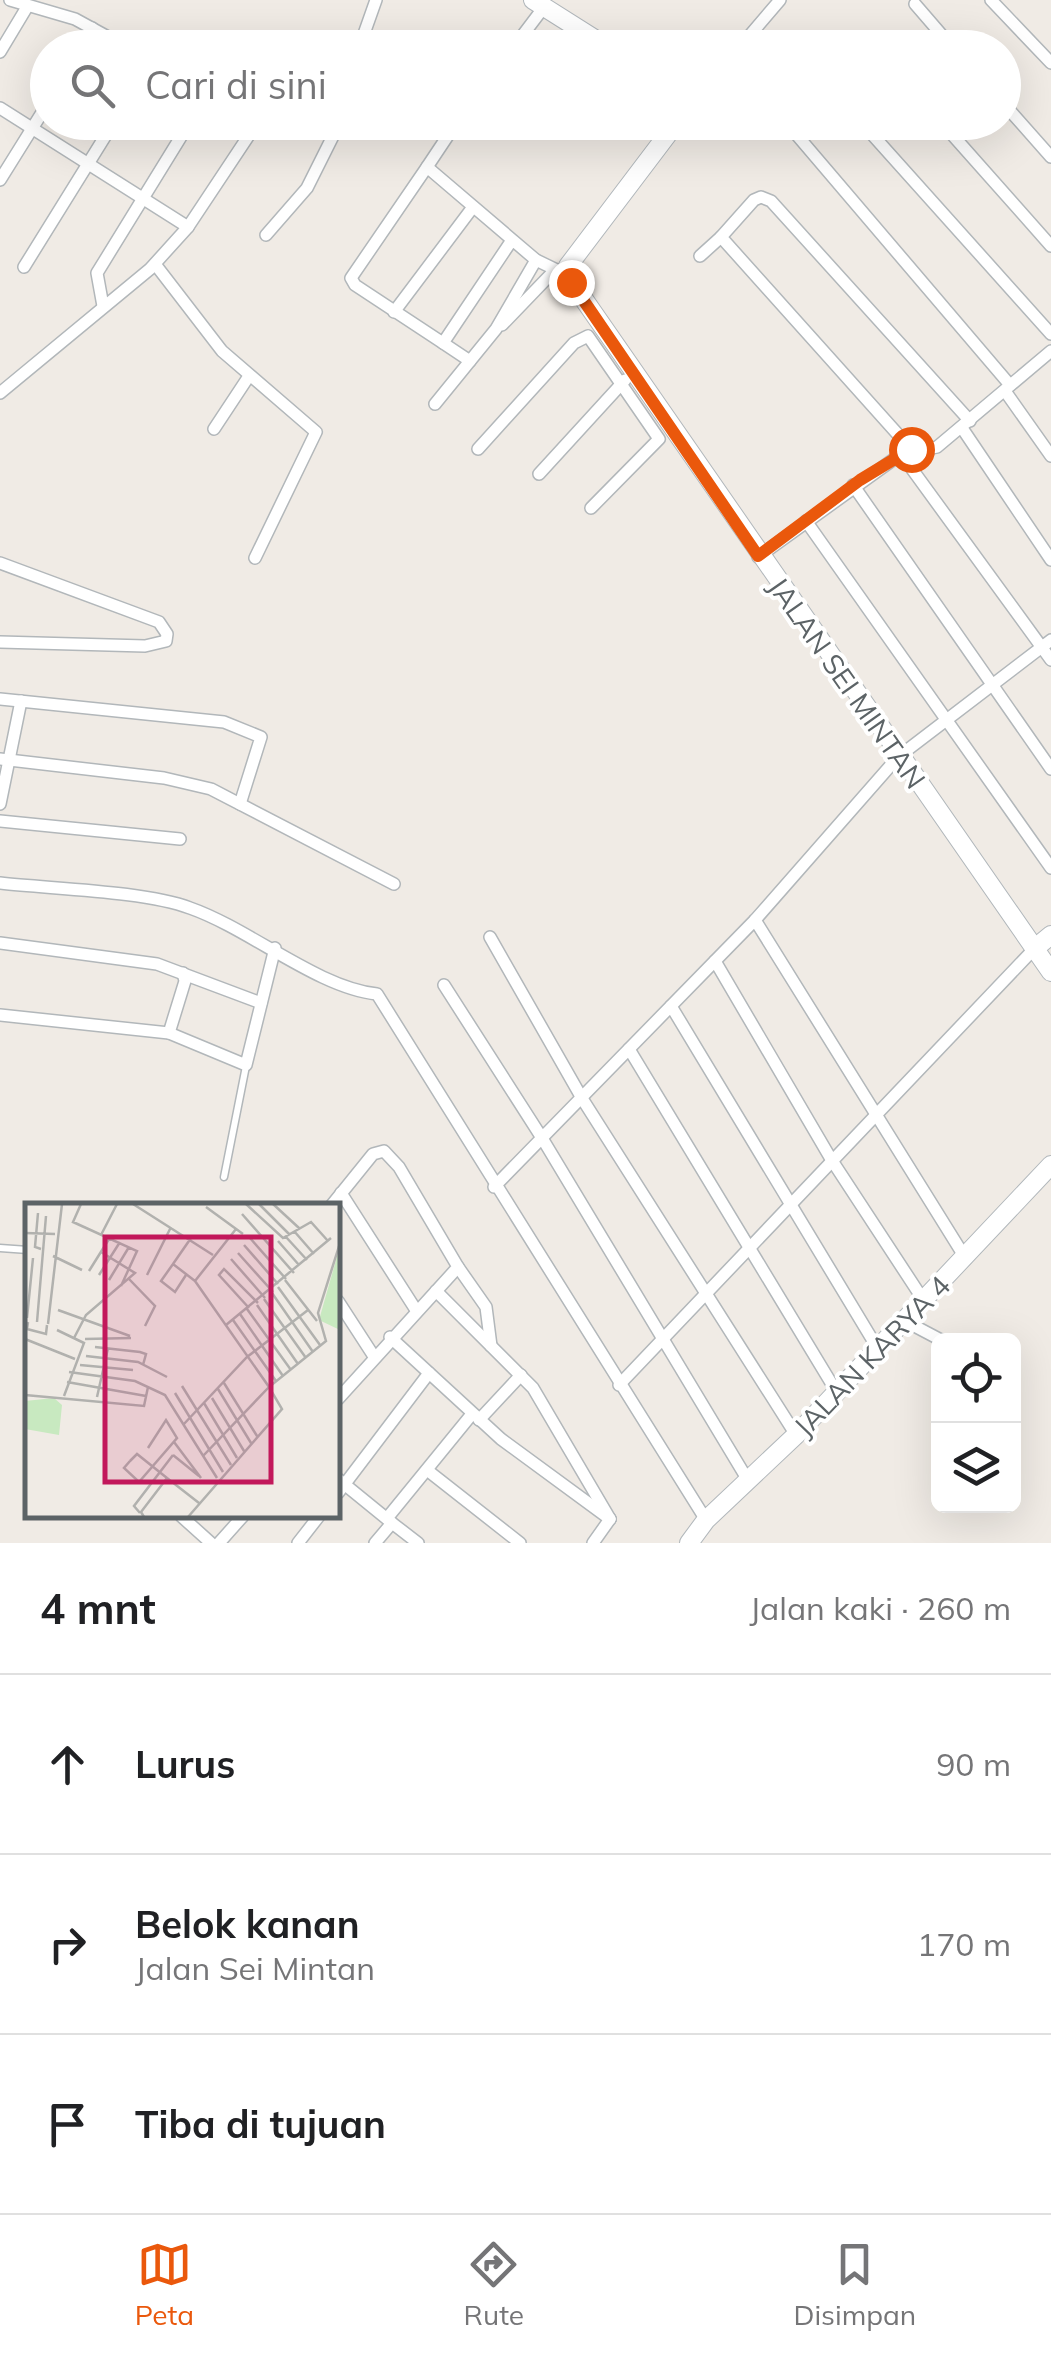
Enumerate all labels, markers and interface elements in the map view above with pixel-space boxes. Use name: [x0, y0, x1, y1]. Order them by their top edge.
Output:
search box: [30, 30, 1021, 140]
icon: search: [65, 58, 120, 113]
text: Cari di sini: [145, 61, 327, 109]
route end: [549, 260, 595, 306]
route start: [889, 427, 935, 473]
street label: JALAN SEI MINTAN: [761, 570, 934, 795]
inset map: [25, 1203, 340, 1518]
street label: JALAN KARYA 4: [786, 1268, 957, 1443]
map controls: [931, 1333, 1021, 1513]
button: locate: [931, 1333, 1021, 1423]
button: layers: [931, 1423, 1021, 1513]
text: 4 mnt: [40, 1582, 156, 1635]
text: Jalan kaki · 260 m: [750, 1588, 1011, 1628]
icon: ahead: [40, 1737, 95, 1792]
text: Lurus: [135, 1740, 235, 1788]
text: 90 m: [936, 1744, 1011, 1784]
text: Belok kanan: [135, 1900, 360, 1948]
icon: right: [40, 1917, 95, 1972]
text: 170 m: [917, 1924, 1011, 1964]
text: Jalan Sei Mintan: [135, 1948, 375, 1988]
icon: arrive: [40, 2097, 95, 2152]
text: Tiba di tujuan: [135, 2100, 386, 2148]
tab: Peta: [135, 2237, 194, 2332]
tab: Rute: [464, 2237, 524, 2332]
tab: Disimpan: [794, 2237, 916, 2332]

